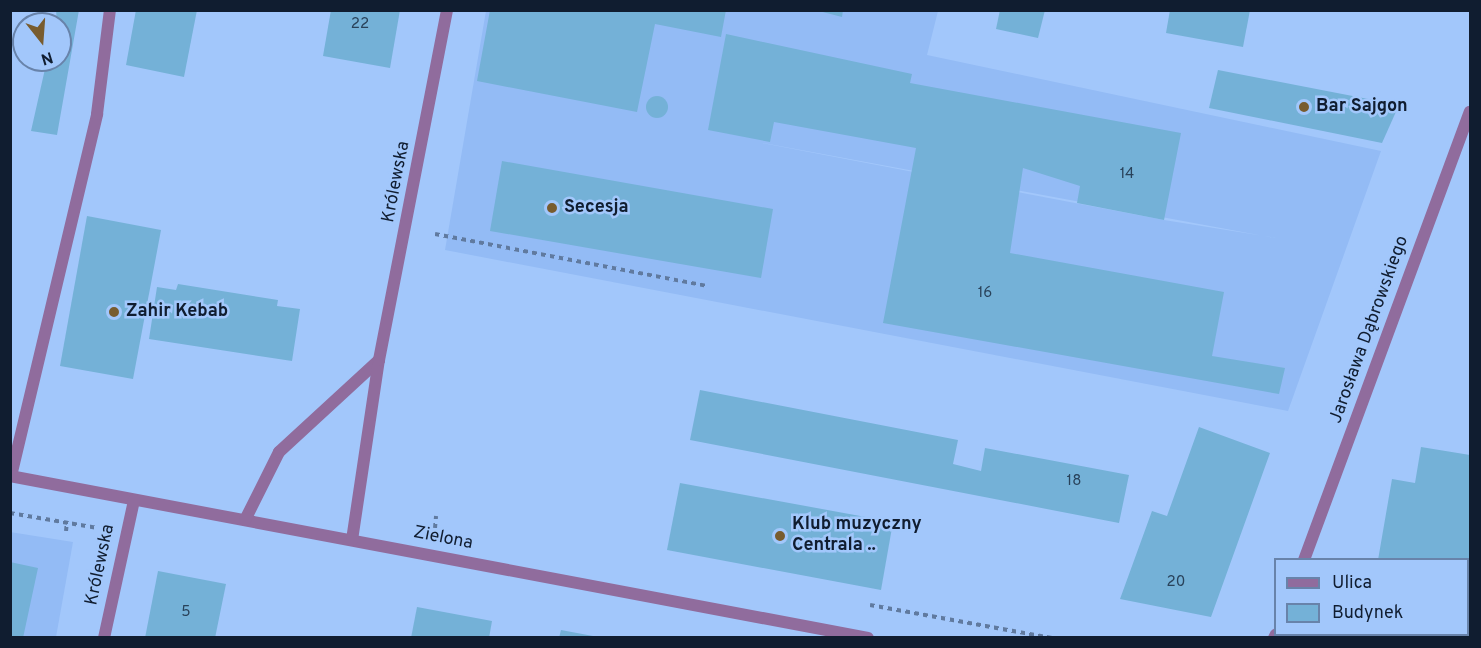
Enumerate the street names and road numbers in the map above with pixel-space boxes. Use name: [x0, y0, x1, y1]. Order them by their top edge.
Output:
street label: Królewska: [379, 139, 415, 225]
street label: Jarosława Dąbrowskiego: [1326, 233, 1414, 427]
street label: Królewska: [82, 522, 120, 608]
street label: Zielona: [411, 523, 475, 555]

